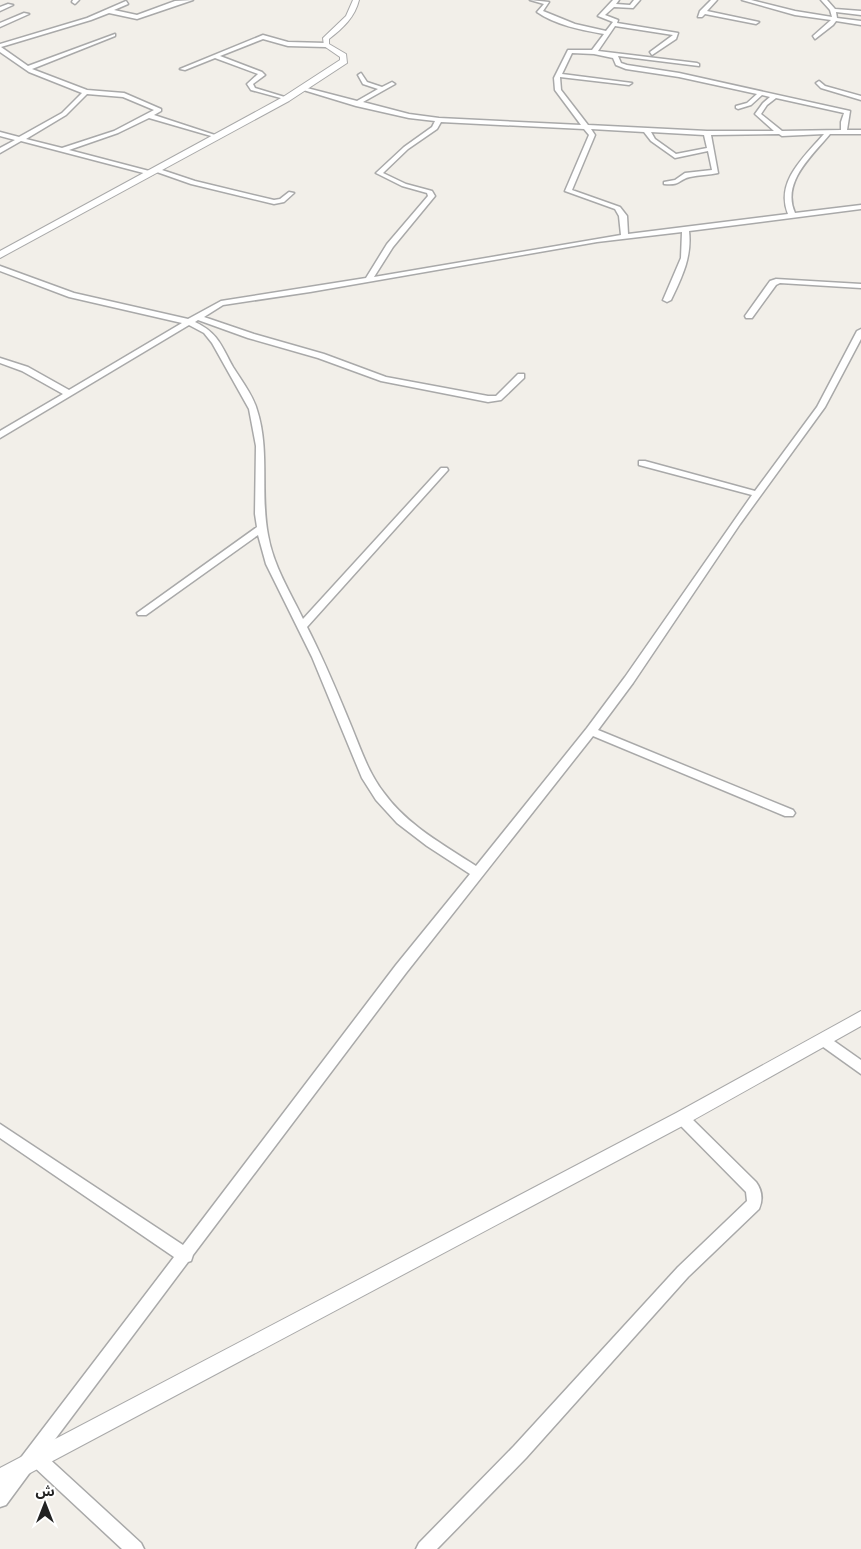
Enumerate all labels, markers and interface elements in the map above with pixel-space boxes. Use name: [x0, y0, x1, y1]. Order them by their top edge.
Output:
north arrow: [20, 1479, 70, 1529]
text: ش: [35, 1482, 55, 1500]

